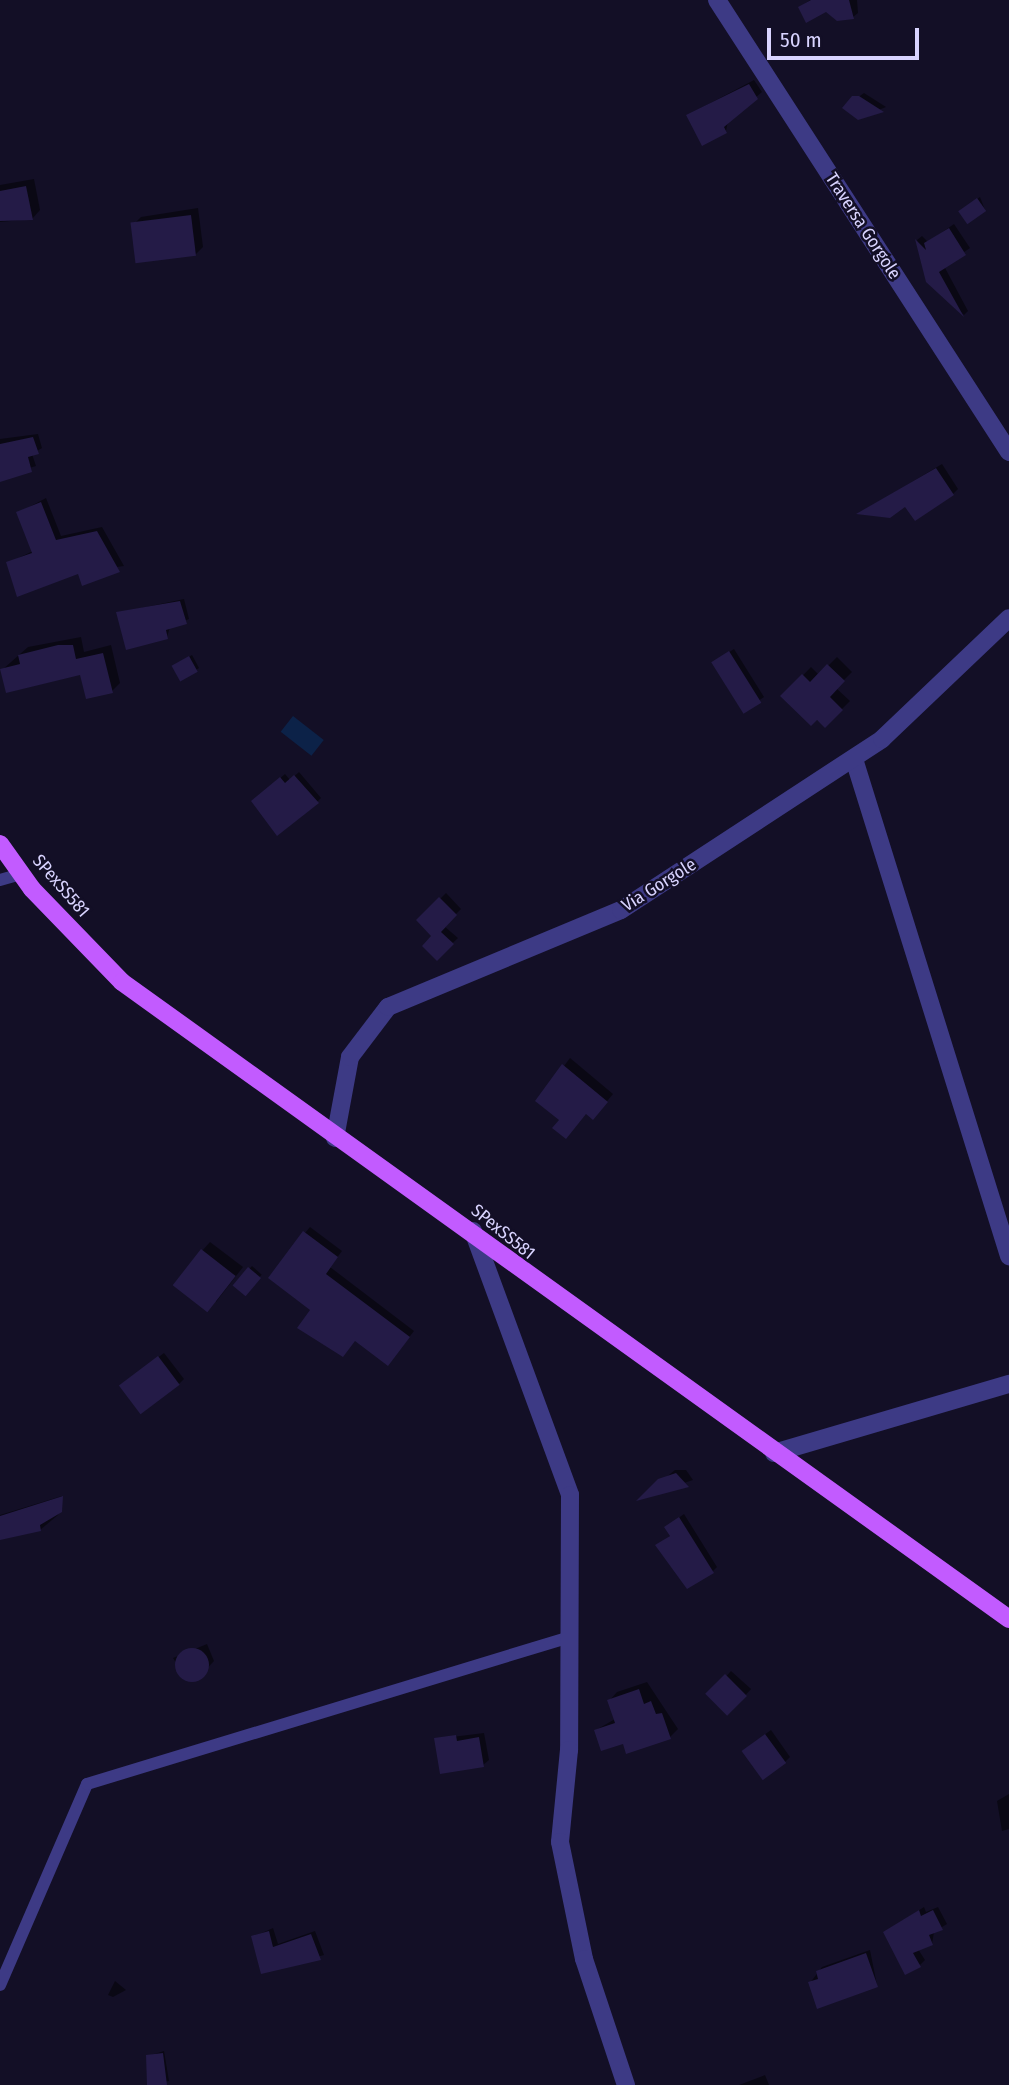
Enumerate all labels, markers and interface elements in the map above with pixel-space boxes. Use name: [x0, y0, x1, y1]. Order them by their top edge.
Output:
scale bar: [771, 14, 923, 58]
text: 50 m: [780, 27, 822, 53]
street label: Traversa Gorgole: [821, 169, 905, 283]
street label: SPexSS581: [28, 850, 94, 922]
street label: Via Gorgole: [618, 854, 700, 916]
street label: SPexSS581: [467, 1200, 539, 1264]

